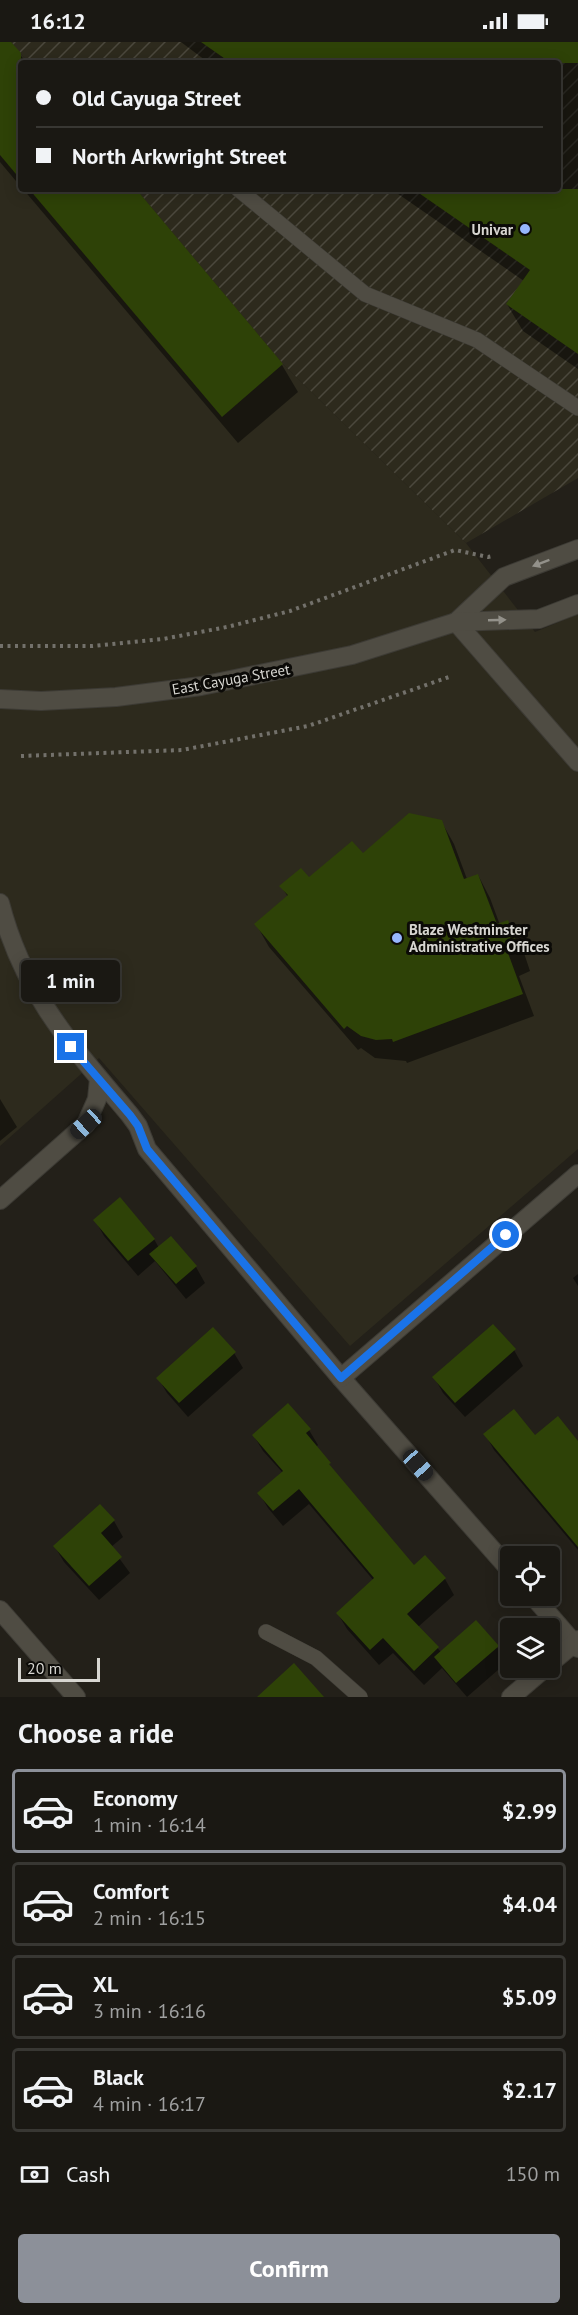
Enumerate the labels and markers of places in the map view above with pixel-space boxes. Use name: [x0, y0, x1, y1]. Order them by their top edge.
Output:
place label: Univar: [472, 220, 514, 239]
marker: Univar: [518, 222, 532, 236]
place label: Blaze Westminster Administrative Offices: [409, 920, 550, 956]
marker: Blaze Westminster Administrative Offices: [390, 931, 404, 945]

